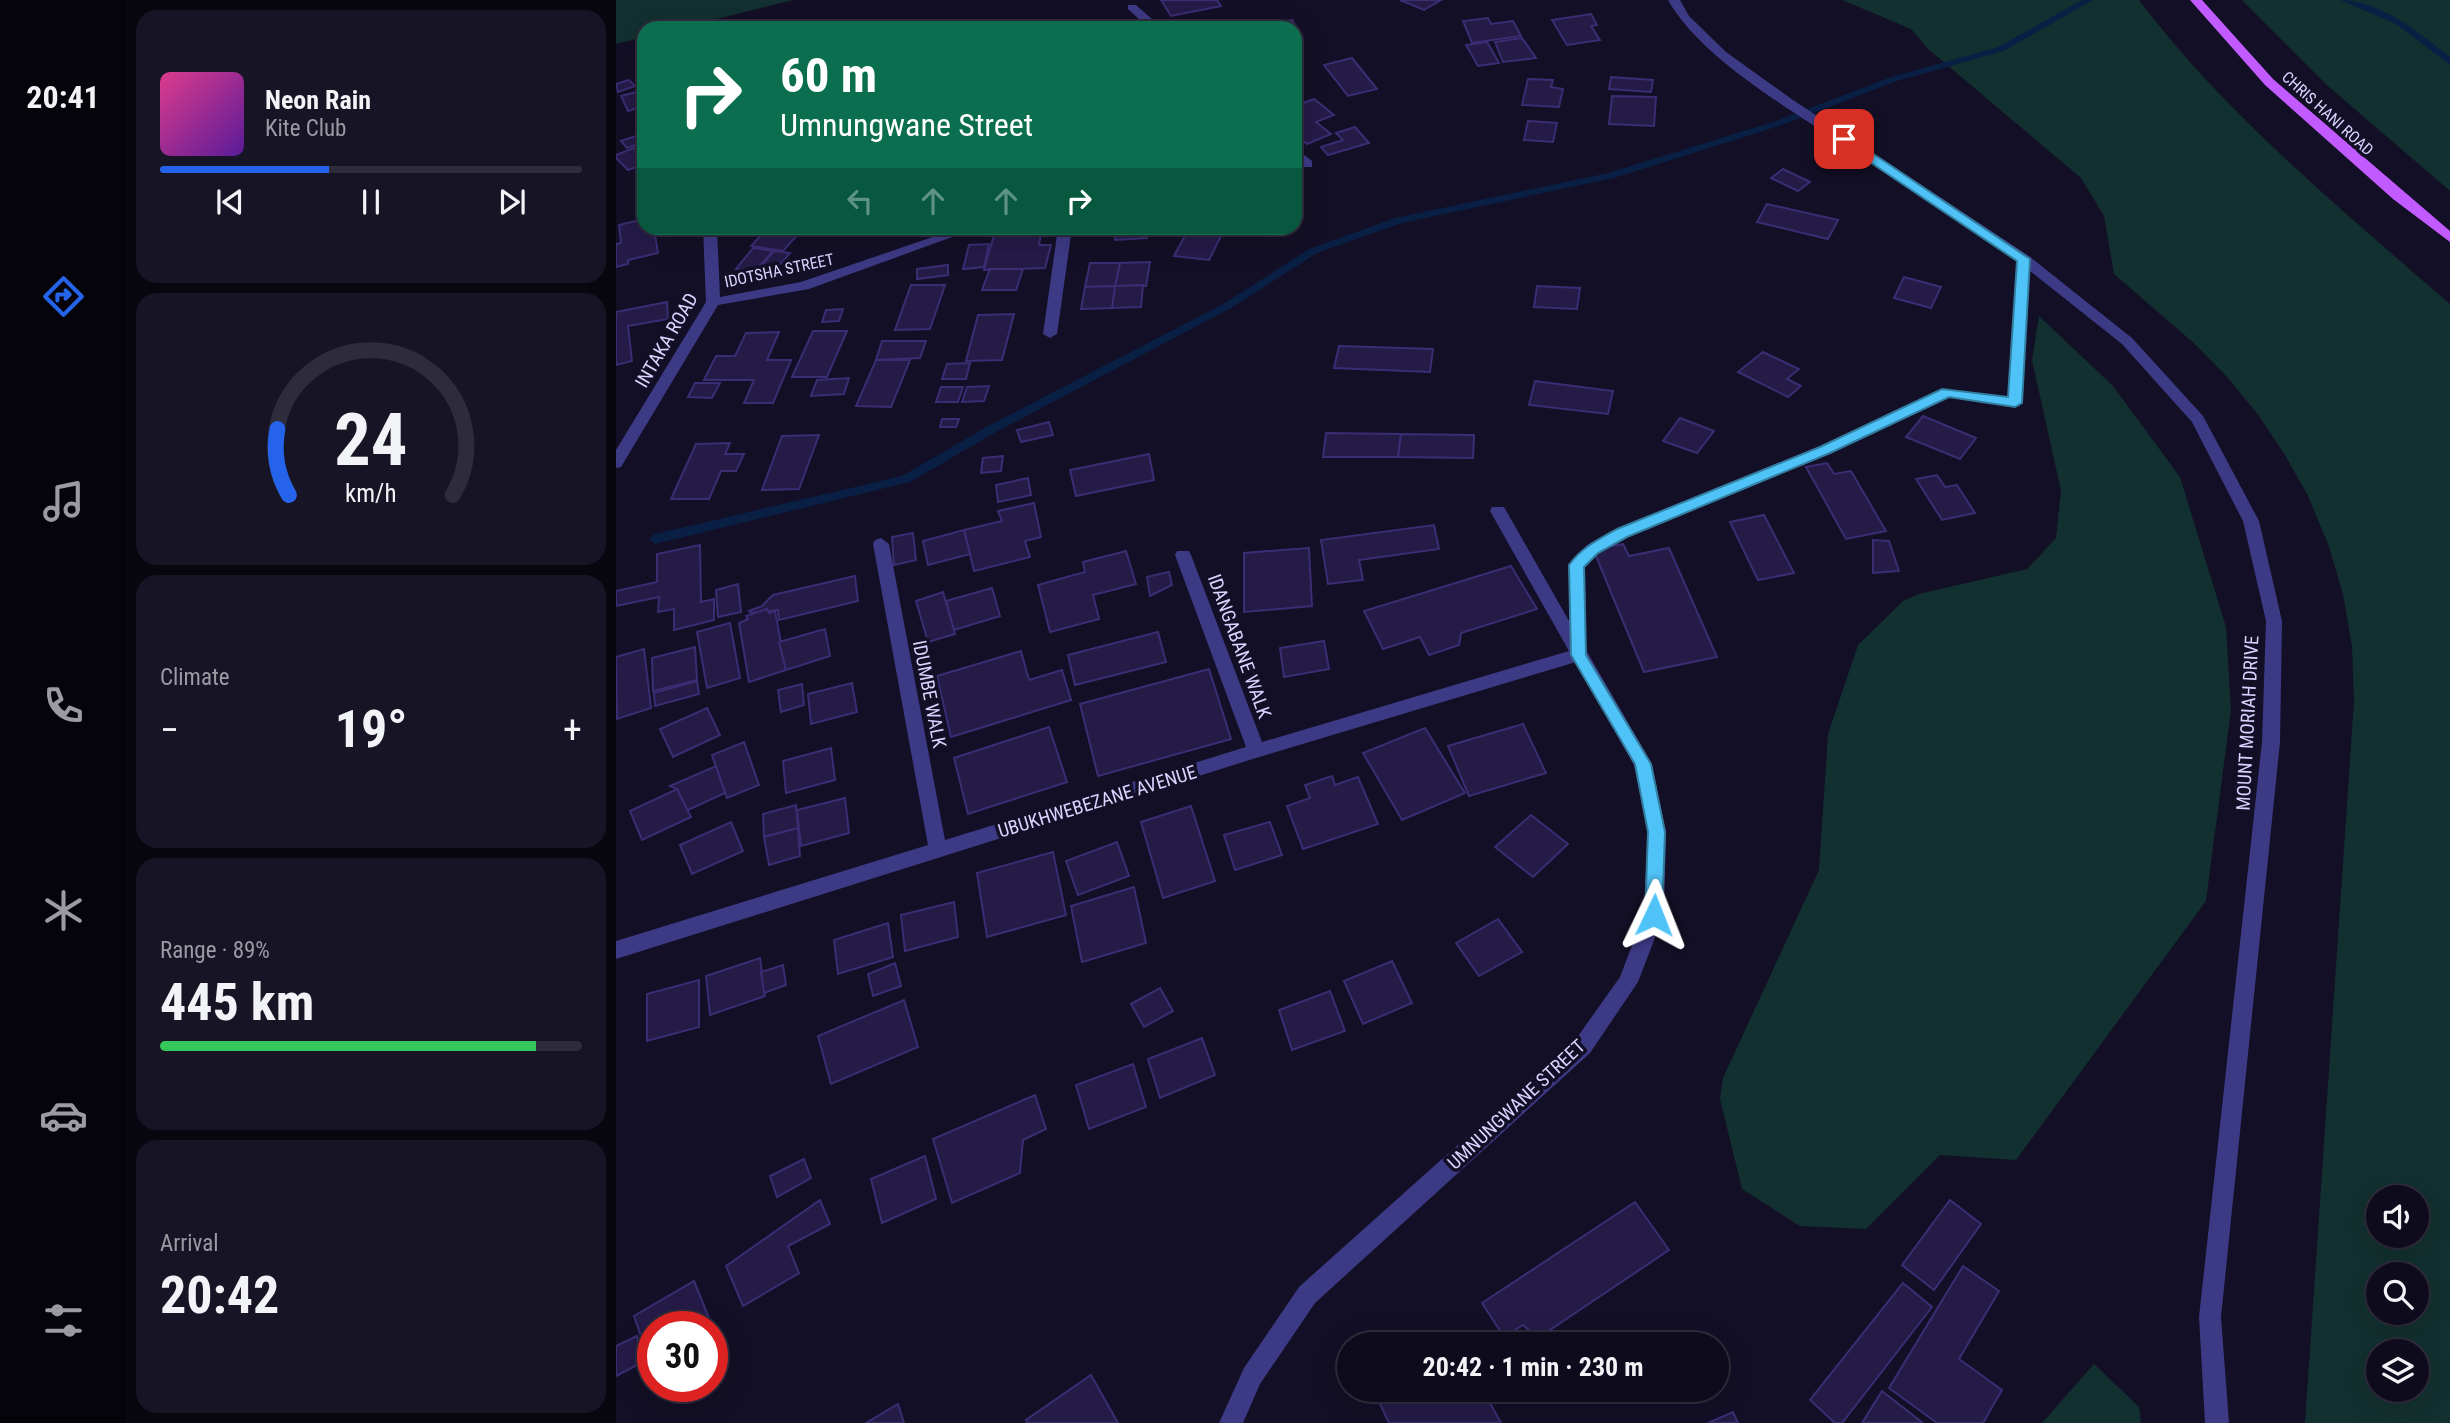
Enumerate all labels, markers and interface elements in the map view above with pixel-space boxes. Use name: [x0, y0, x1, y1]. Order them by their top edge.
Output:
text: 60 m: [780, 47, 877, 104]
icon: right: [665, 49, 756, 140]
street label: CHRIS HANI ROAD: [2278, 67, 2377, 159]
text: 20:41: [26, 78, 100, 116]
text: Neon Rain: [265, 85, 371, 115]
text: Umnungwane Street: [780, 106, 1033, 144]
pin: [1814, 109, 1874, 169]
text: Kite Club: [265, 115, 346, 142]
icon: arrive: [1825, 120, 1863, 158]
icon: left: [841, 182, 879, 220]
icon: ahead: [914, 182, 952, 220]
icon: ahead: [987, 182, 1025, 220]
icon: right: [1060, 182, 1098, 220]
icon: previous: [211, 183, 249, 221]
icon: pause: [352, 183, 390, 221]
icon: next: [493, 183, 531, 221]
street label: IDOTSHA STREET: [723, 250, 836, 291]
icon: directions: [39, 272, 88, 321]
street label: INTAKA ROAD: [630, 289, 703, 392]
text: 24: [334, 397, 408, 483]
icon: music: [39, 477, 88, 526]
text: km/h: [345, 479, 397, 508]
street label: IDANGABANE WALK: [1203, 571, 1276, 722]
street label: MOUNT MORIAH DRIVE: [2231, 635, 2264, 811]
street label: IDUMBE WALK: [908, 638, 951, 751]
text: Climate: [160, 664, 230, 691]
icon: phone: [39, 681, 88, 730]
text: 19°: [335, 699, 407, 760]
text: −: [160, 708, 179, 752]
text: +: [563, 708, 582, 752]
street label: UBUKHWEBEZANE AVENUE: [995, 760, 1199, 843]
position arrow: [1617, 878, 1691, 952]
icon: climate: [39, 886, 88, 935]
text: Range · 89%: [160, 937, 270, 964]
text: 445 km: [160, 972, 314, 1033]
street label: UMNUNGWANE STREET: [1443, 1035, 1590, 1174]
icon: car: [39, 1091, 88, 1140]
map controls: [2366, 1185, 2429, 1402]
button: sound: [2366, 1185, 2429, 1248]
text: Arrival: [160, 1230, 219, 1257]
button: search: [2366, 1262, 2429, 1325]
text: 20:42: [160, 1265, 279, 1326]
icon: filters: [39, 1296, 88, 1345]
speed limit sign: 30: [637, 1311, 728, 1402]
button: layers: [2366, 1339, 2429, 1402]
text: 20:42 · 1 min · 230 m: [1423, 1352, 1643, 1382]

